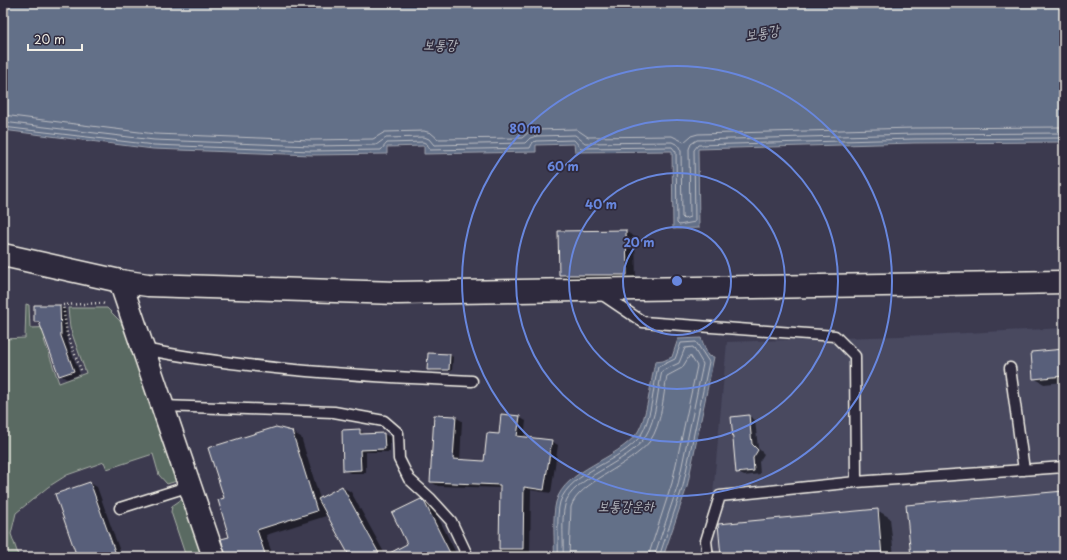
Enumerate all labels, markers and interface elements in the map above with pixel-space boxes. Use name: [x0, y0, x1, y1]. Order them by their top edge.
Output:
water label: 보통강: [744, 18, 782, 45]
scale bar: [28, 26, 82, 52]
text: 20 m: [34, 30, 65, 48]
water label: 보통강: [423, 33, 459, 55]
text: 80 m: [509, 119, 541, 137]
text: 60 m: [547, 157, 579, 175]
text: 40 m: [585, 195, 617, 213]
text: 20 m: [623, 233, 655, 251]
centre of rings: [670, 274, 684, 288]
water label: 보통강운하: [598, 495, 655, 516]

